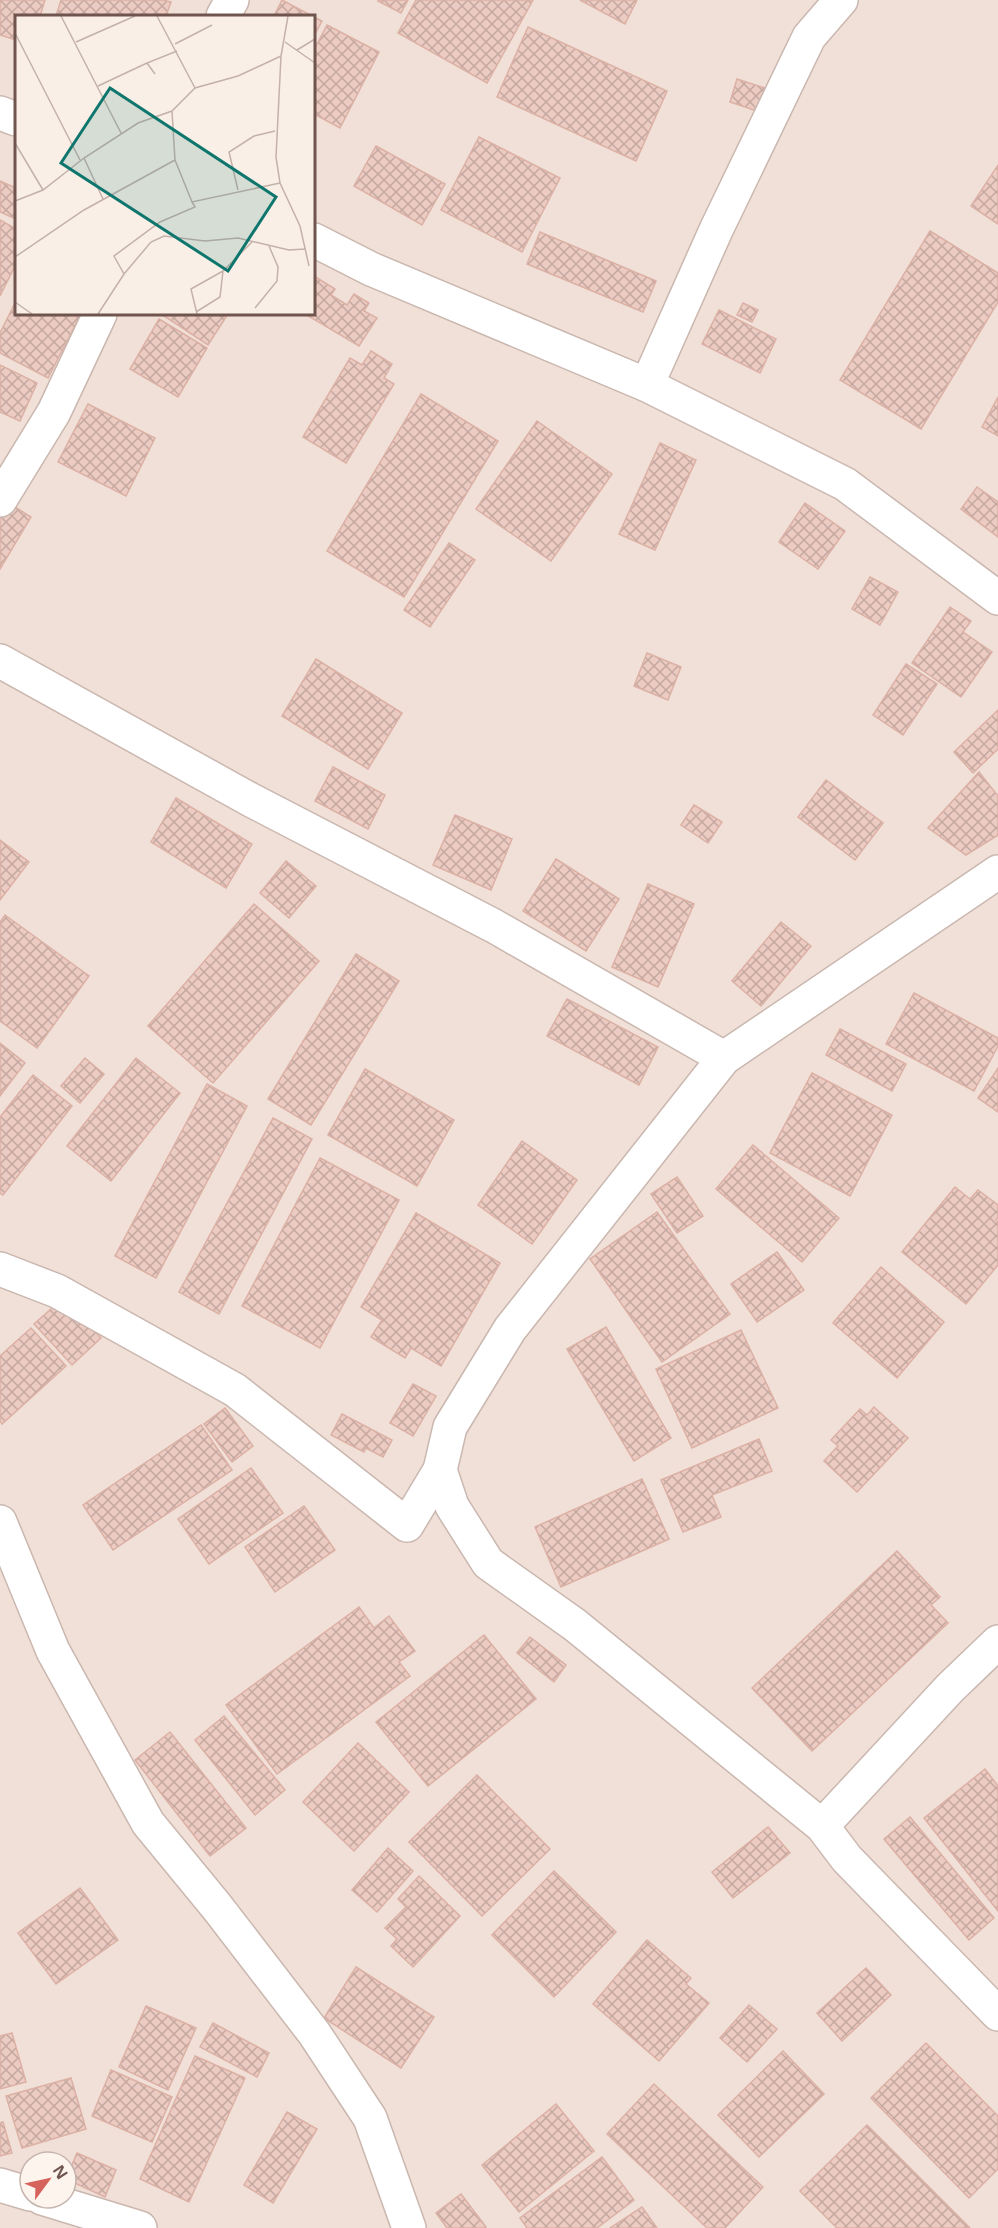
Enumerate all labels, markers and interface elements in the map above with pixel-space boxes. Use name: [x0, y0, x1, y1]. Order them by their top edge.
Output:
inset map: [15, 15, 315, 315]
north arrow: [18, 2150, 78, 2210]
text: N: [48, 2160, 73, 2183]

